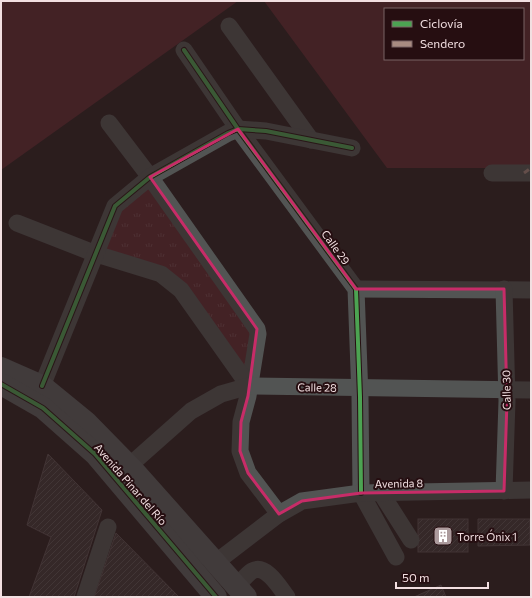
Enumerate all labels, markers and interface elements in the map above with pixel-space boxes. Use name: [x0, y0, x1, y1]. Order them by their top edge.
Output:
legend: [384, 8, 524, 60]
text: Ciclovía: [420, 16, 463, 30]
text: Sendero: [420, 36, 465, 50]
street label: Calle 29: [319, 227, 353, 267]
street label: Calle 30: [499, 370, 513, 410]
street label: Calle 28: [297, 380, 337, 394]
street label: Avenida Pinar del Río: [92, 441, 170, 528]
street label: Avenida 8: [375, 476, 424, 490]
building icon: Torre Ónix 1: [432, 525, 454, 547]
place label: Torre Ónix 1: [457, 529, 517, 543]
scale bar: [396, 564, 488, 590]
text: 50 m: [402, 570, 430, 584]

